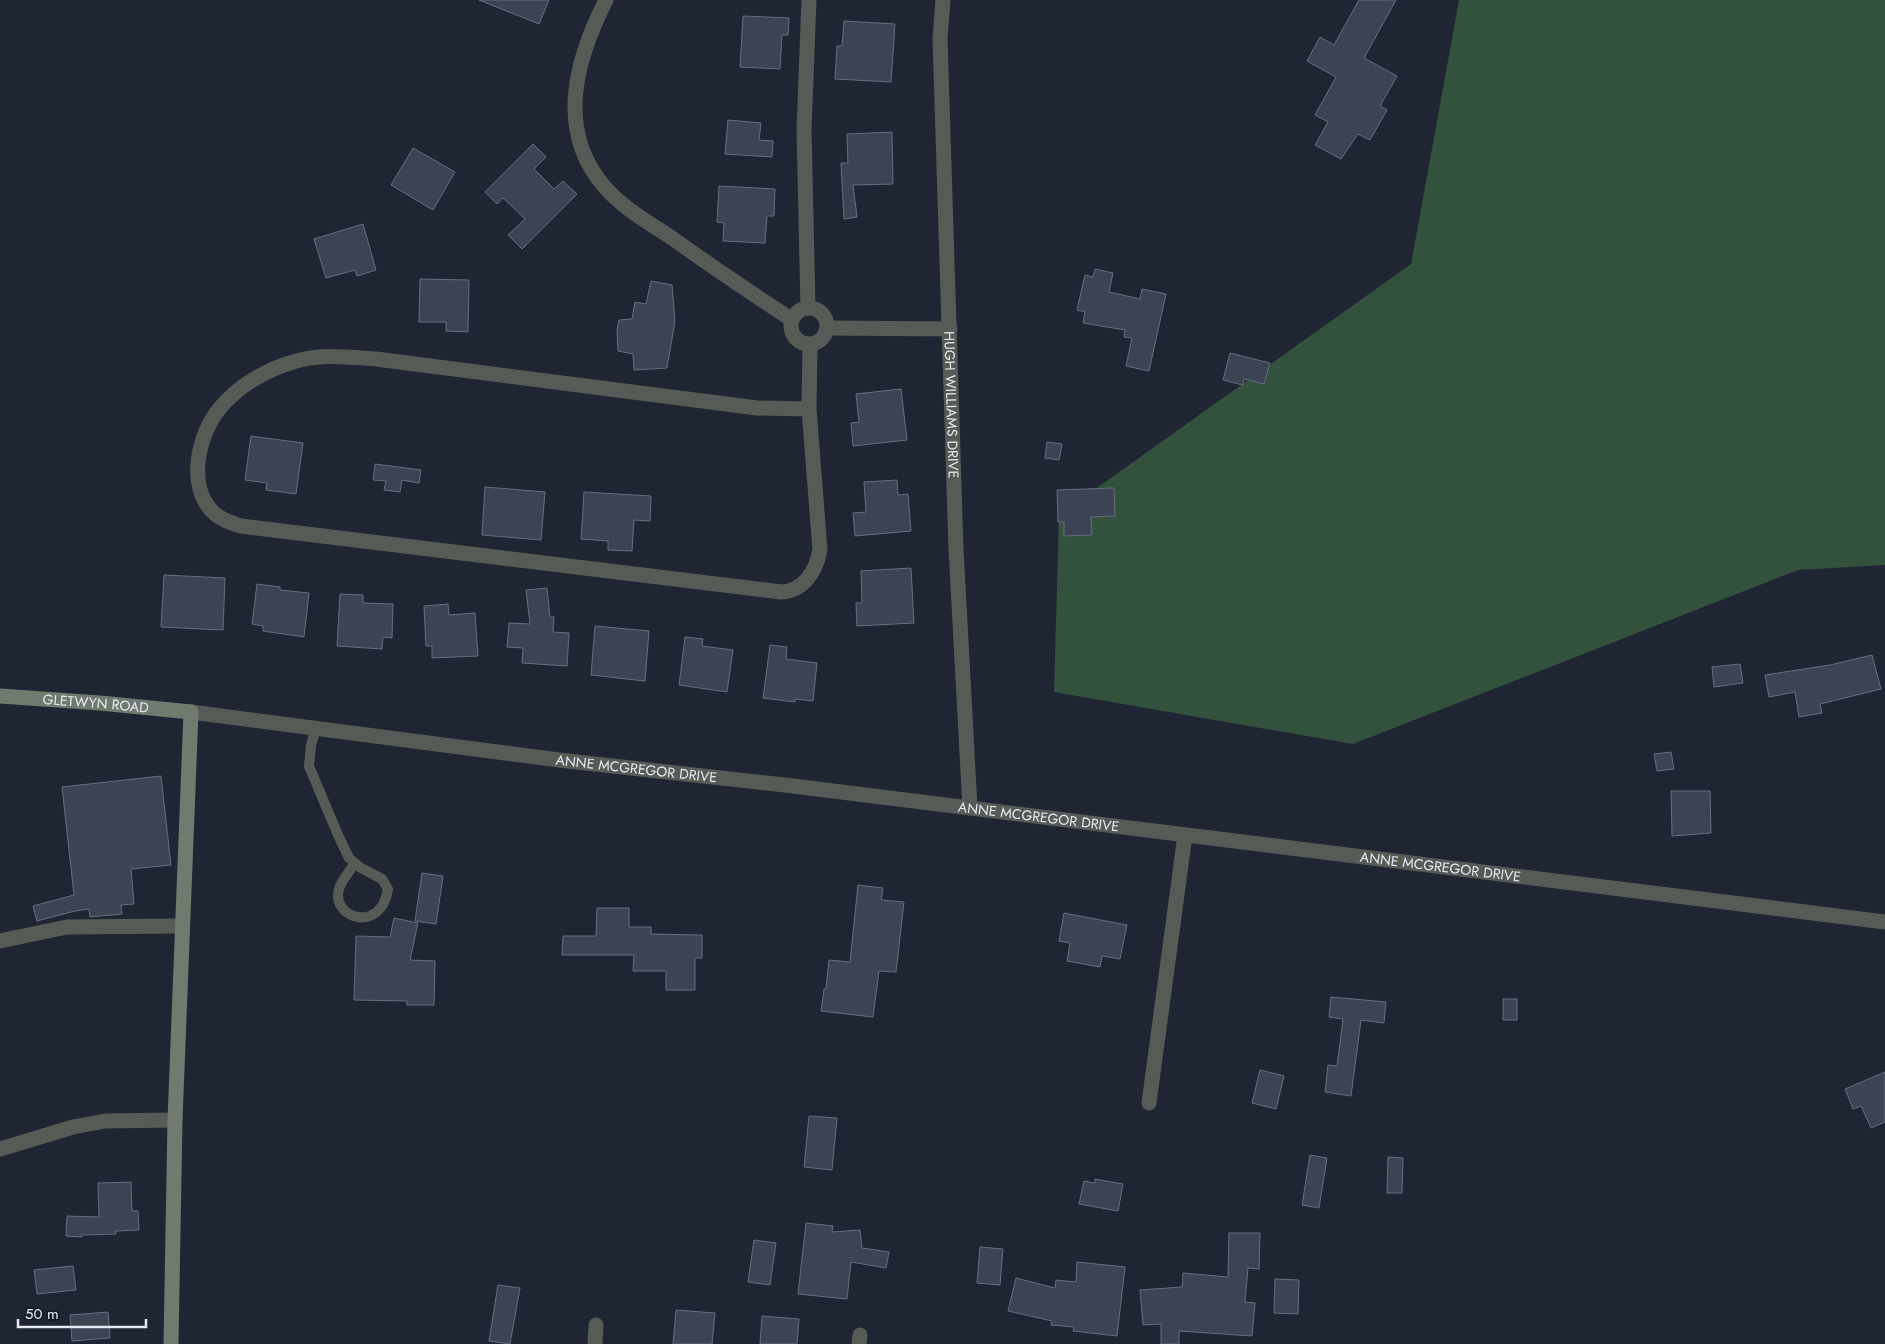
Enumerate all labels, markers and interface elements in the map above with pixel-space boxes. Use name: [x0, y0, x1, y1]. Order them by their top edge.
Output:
street label: HUGH WILLIAMS DRIVE: [939, 331, 964, 479]
street label: GLETWYN ROAD: [42, 689, 150, 718]
street label: ANNE MCGREGOR DRIVE: [555, 750, 718, 787]
street label: ANNE MCGREGOR DRIVE: [957, 797, 1120, 837]
street label: ANNE MCGREGOR DRIVE: [1359, 847, 1522, 887]
scale bar: [18, 1296, 145, 1328]
text: 50 m: [25, 1303, 59, 1325]

